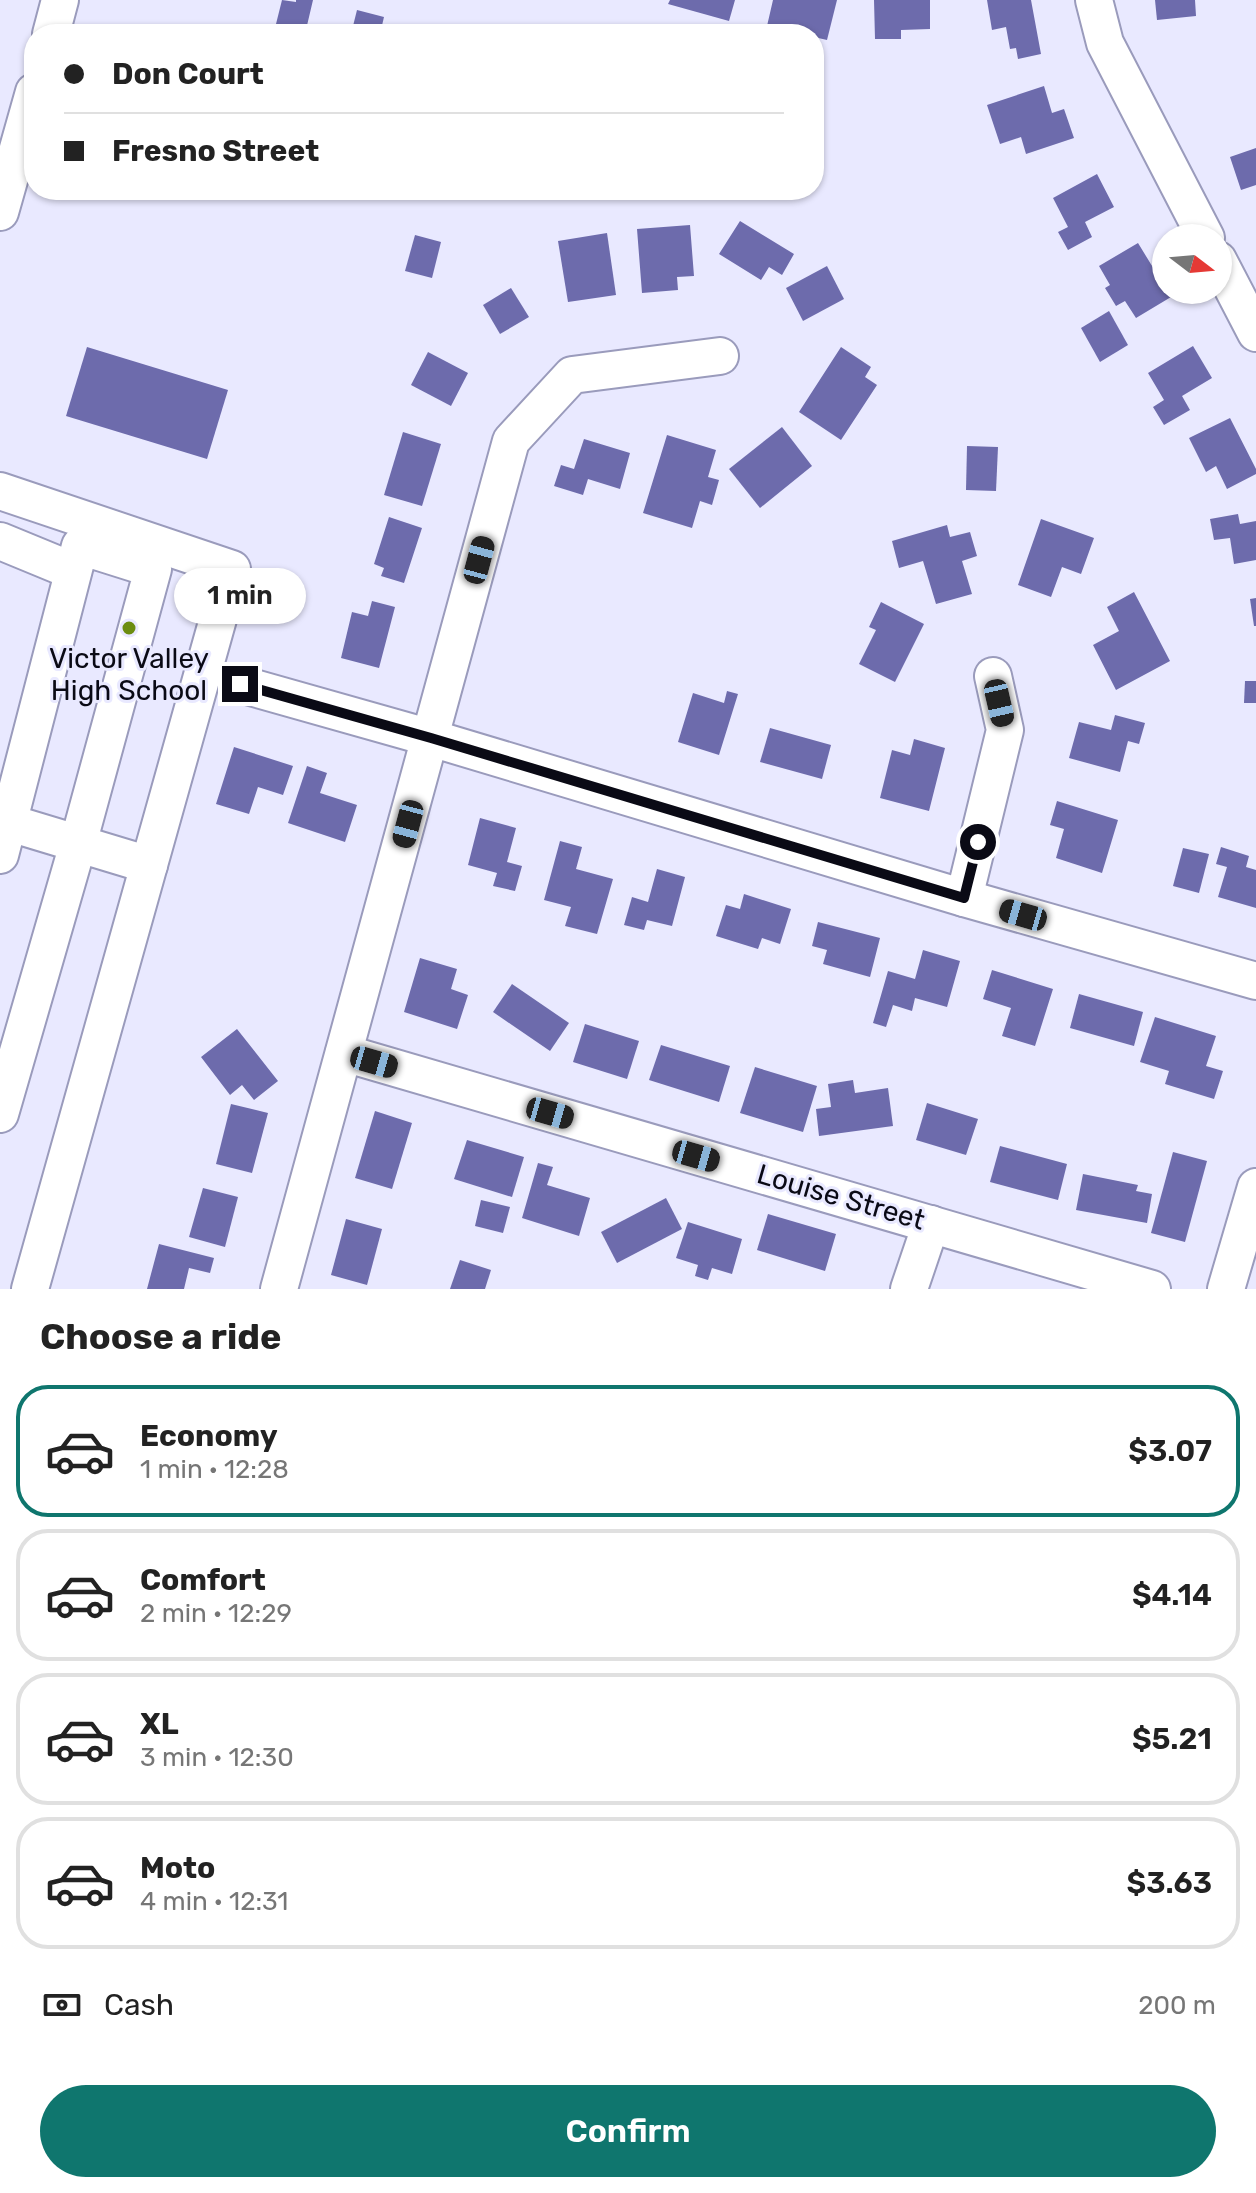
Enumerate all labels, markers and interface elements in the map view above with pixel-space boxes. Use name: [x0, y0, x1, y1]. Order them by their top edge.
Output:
text: Don Court: [112, 56, 264, 92]
text: Fresno Street: [112, 133, 319, 169]
north arrow: [1152, 224, 1232, 304]
map controls: [1152, 224, 1232, 304]
car: [461, 534, 497, 586]
callout: 1 min: [174, 568, 306, 624]
text: 1 min: [207, 580, 273, 611]
marker: Victor Valley High School: [120, 619, 138, 637]
place label: Victor Valley High School: [49, 642, 209, 707]
route end: [222, 666, 258, 702]
car: [982, 677, 1016, 729]
car: [390, 798, 426, 850]
route start: [960, 824, 996, 860]
car: [997, 897, 1049, 933]
car: [348, 1044, 400, 1080]
car: [524, 1095, 576, 1131]
car: [670, 1138, 722, 1174]
street label: Louise Street: [753, 1157, 929, 1237]
text: Choose a ride: [40, 1315, 281, 1358]
icon: car: [44, 1415, 116, 1487]
text: Economy: [140, 1418, 278, 1454]
text: $3.07: [1128, 1433, 1212, 1469]
text: 1 min · 12:28: [140, 1454, 289, 1485]
icon: car: [44, 1559, 116, 1631]
text: Comfort: [140, 1562, 266, 1598]
text: $4.14: [1132, 1577, 1212, 1613]
text: 2 min · 12:29: [140, 1598, 292, 1629]
icon: car: [44, 1703, 116, 1775]
text: XL: [140, 1706, 179, 1742]
text: $5.21: [1132, 1721, 1212, 1757]
text: 3 min · 12:30: [140, 1742, 294, 1773]
icon: car: [44, 1847, 116, 1919]
text: Moto: [140, 1850, 215, 1886]
text: $3.63: [1126, 1865, 1212, 1901]
text: 4 min · 12:31: [140, 1886, 288, 1917]
icon: cash: [40, 1983, 84, 2027]
text: Cash: [104, 1987, 174, 2023]
text: 200 m: [1138, 1990, 1216, 2021]
button: Confirm: [40, 2085, 1216, 2177]

